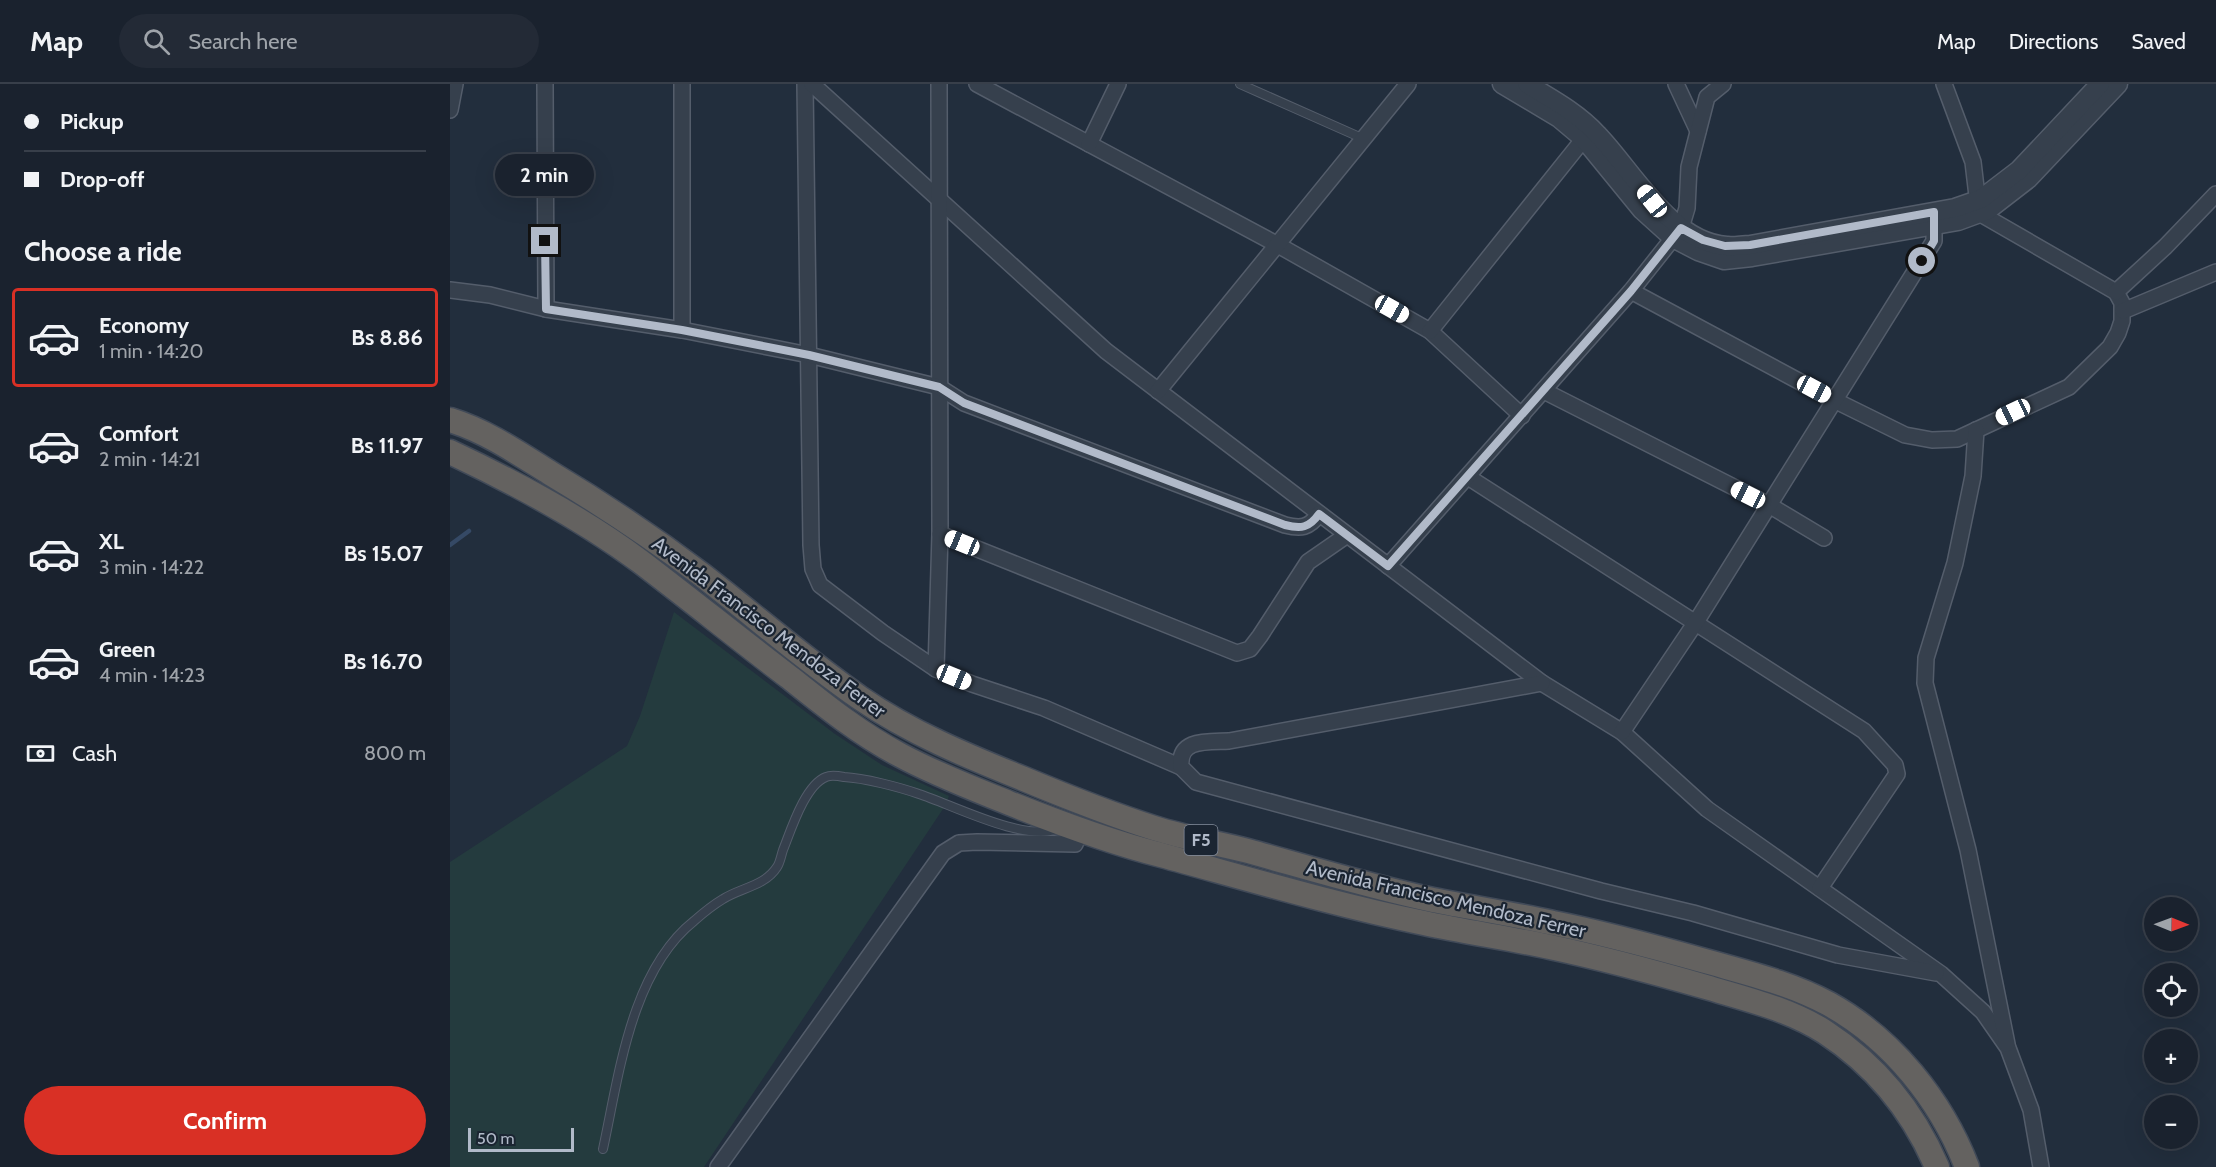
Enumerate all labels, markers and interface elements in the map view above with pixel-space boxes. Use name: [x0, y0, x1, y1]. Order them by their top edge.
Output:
search box: [119, 14, 539, 68]
text: Map: [30, 24, 83, 58]
icon: search: [140, 25, 173, 58]
text: Search here: [188, 28, 297, 55]
text: Map: [1937, 29, 1976, 54]
text: Directions: [2009, 29, 2098, 54]
text: Saved: [2131, 29, 2186, 54]
text: Pickup: [60, 108, 124, 135]
callout: 2 min: [496, 154, 594, 196]
text: 2 min: [520, 163, 569, 187]
text: Drop-off: [60, 166, 144, 193]
car: [1634, 181, 1670, 221]
route end: [531, 227, 558, 254]
text: Choose a ride: [24, 235, 182, 268]
route start: [1908, 247, 1935, 274]
car: [1372, 292, 1412, 326]
icon: car: [27, 311, 81, 365]
text: Economy: [99, 312, 189, 339]
text: Bs 8.86: [351, 324, 423, 351]
text: 1 min · 14:20: [99, 339, 203, 363]
car: [1794, 373, 1834, 405]
car: [1993, 396, 2033, 428]
icon: car: [27, 419, 81, 473]
text: Comfort: [99, 420, 178, 447]
text: Bs 11.97: [351, 432, 423, 459]
text: 2 min · 14:21: [99, 447, 200, 471]
car: [1728, 479, 1768, 511]
icon: car: [27, 527, 81, 581]
text: XL: [99, 528, 124, 555]
car: [942, 528, 982, 558]
street label: Avenida Francisco Mendoza Ferrer: [647, 531, 891, 723]
text: Bs 15.07: [344, 540, 423, 567]
text: 3 min · 14:22: [99, 555, 204, 579]
icon: car: [27, 635, 81, 689]
text: Green: [99, 636, 155, 663]
text: Bs 16.70: [343, 648, 423, 675]
car: [934, 662, 974, 692]
text: 4 min · 14:23: [99, 663, 205, 687]
icon: cash: [24, 737, 57, 770]
text: Cash: [72, 740, 117, 767]
text: 800 m: [364, 741, 426, 765]
road number: F5: [1184, 825, 1218, 855]
street label: Avenida Francisco Mendoza Ferrer: [1304, 855, 1589, 943]
north arrow: [2144, 897, 2198, 951]
map controls: [2144, 897, 2198, 1149]
button: locate: [2144, 963, 2198, 1017]
button: +: [2144, 1029, 2198, 1083]
button: Confirm: [24, 1086, 426, 1155]
button: −: [2144, 1095, 2198, 1149]
scale bar: [468, 1125, 574, 1152]
text: 50 m: [477, 1129, 514, 1148]

